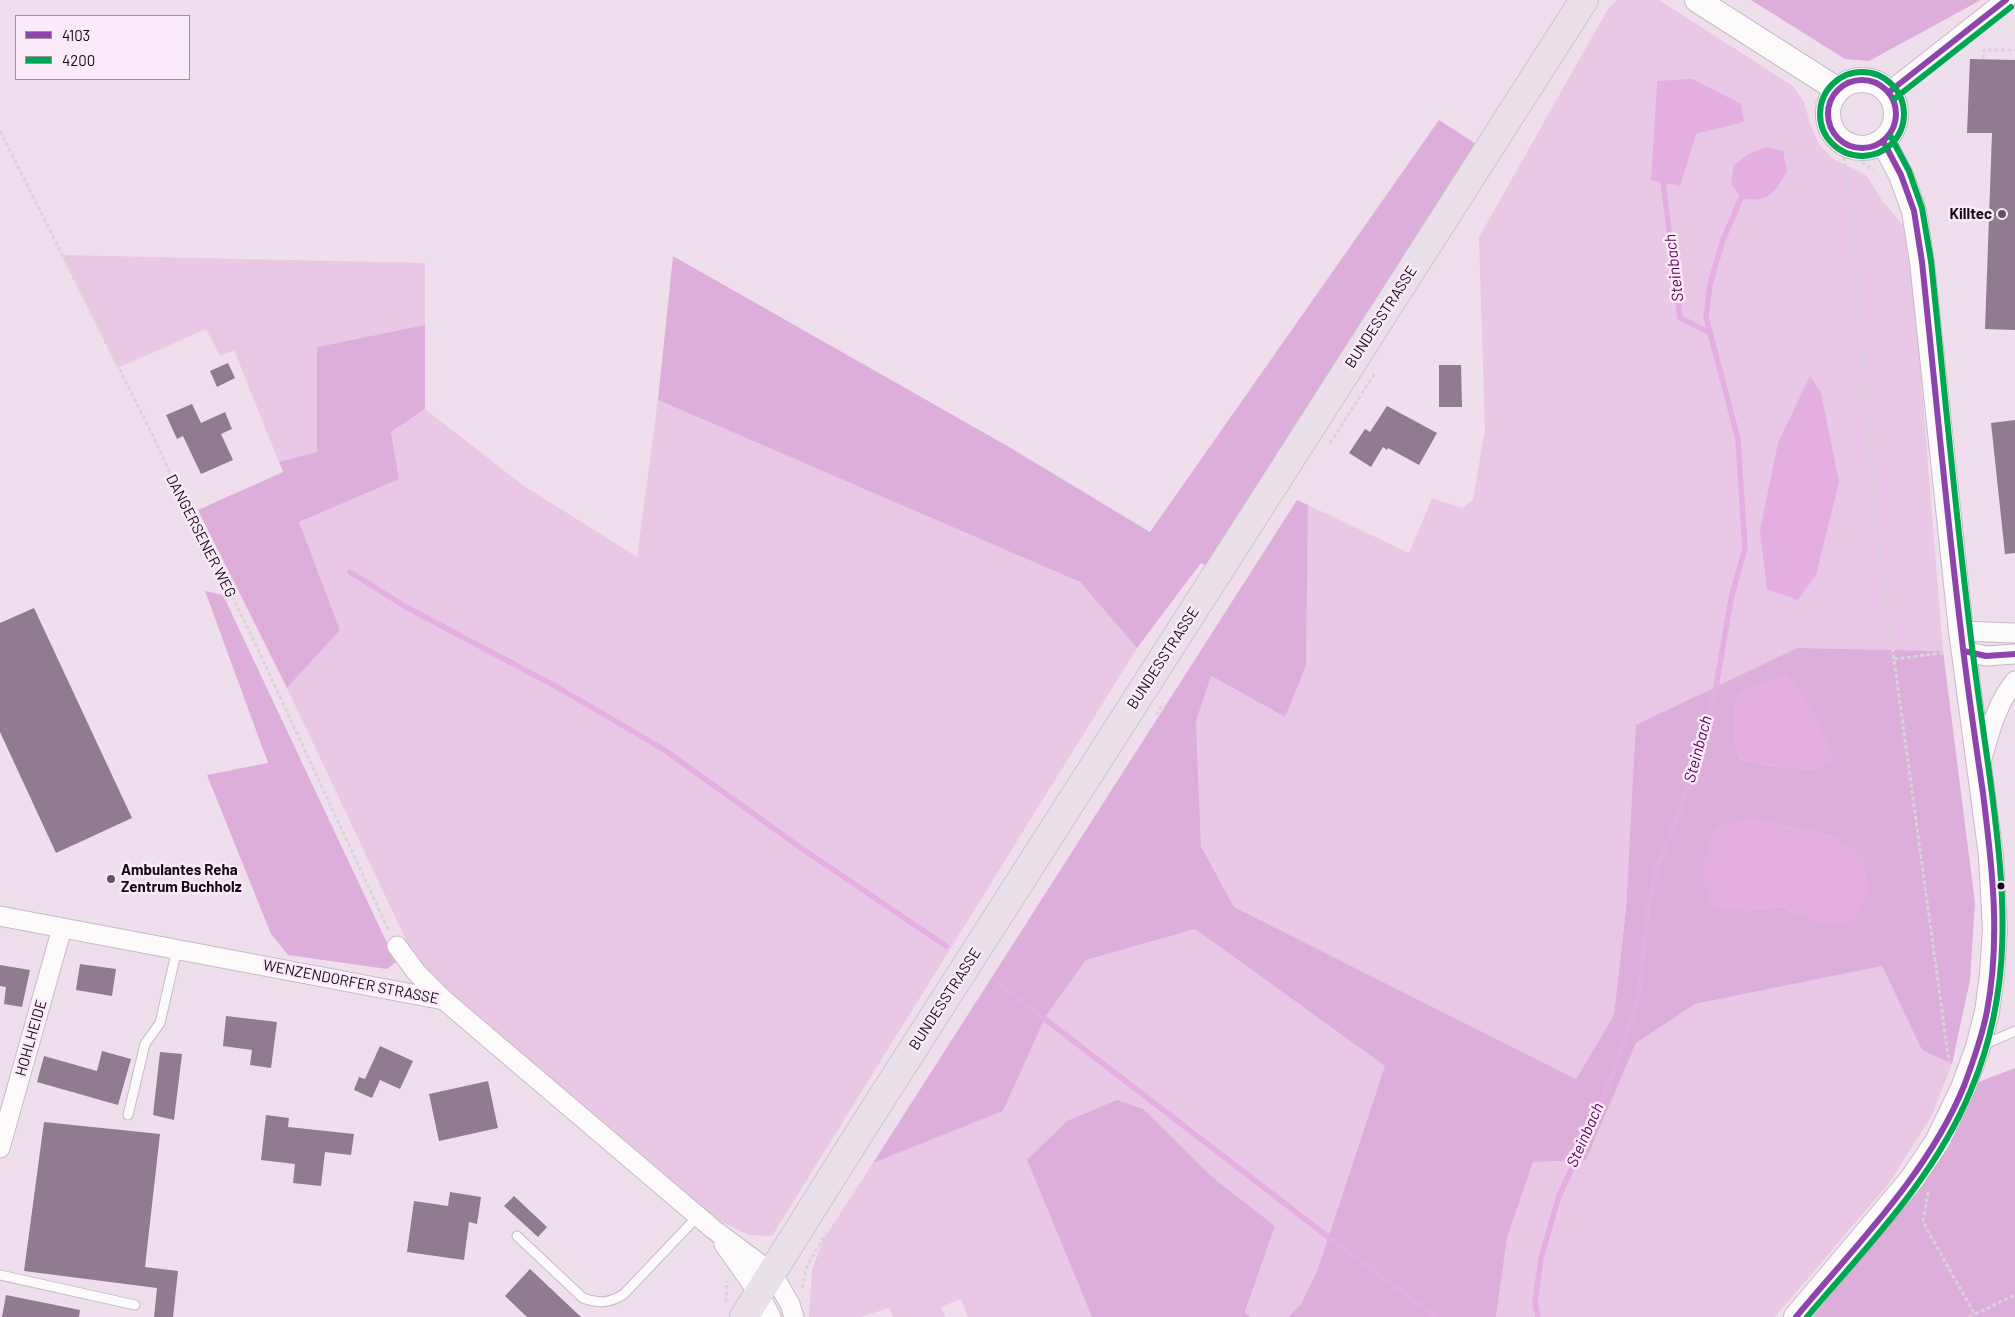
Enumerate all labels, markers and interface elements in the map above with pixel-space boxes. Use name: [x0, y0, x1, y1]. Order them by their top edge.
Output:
legend: [15, 15, 190, 80]
text: 4103: [62, 26, 90, 44]
text: 4200: [62, 51, 95, 69]
place label: Killtec: [1950, 205, 1992, 223]
marker: Killtec: [1996, 208, 2008, 220]
water label: Steinbach: [1660, 233, 1688, 303]
street label: BUNDESSTRASSE: [1341, 263, 1421, 371]
street label: DANGERSENER WEG: [162, 471, 240, 601]
street label: BUNDESSTRASSE: [1123, 604, 1203, 712]
water label: Steinbach: [1680, 713, 1716, 785]
place label: Ambulantes Reha Zentrum Buchholz: [121, 861, 242, 896]
marker: Ambulantes Reha Zentrum Buchholz: [105, 873, 117, 885]
unlabelled marker: [1996, 881, 2006, 891]
street label: BUNDESSTRASSE: [905, 945, 985, 1053]
street label: WENZENDORFER STRASSE: [262, 956, 440, 1008]
street label: HOHLHEIDE: [12, 998, 50, 1078]
water label: Steinbach: [1562, 1100, 1608, 1170]

